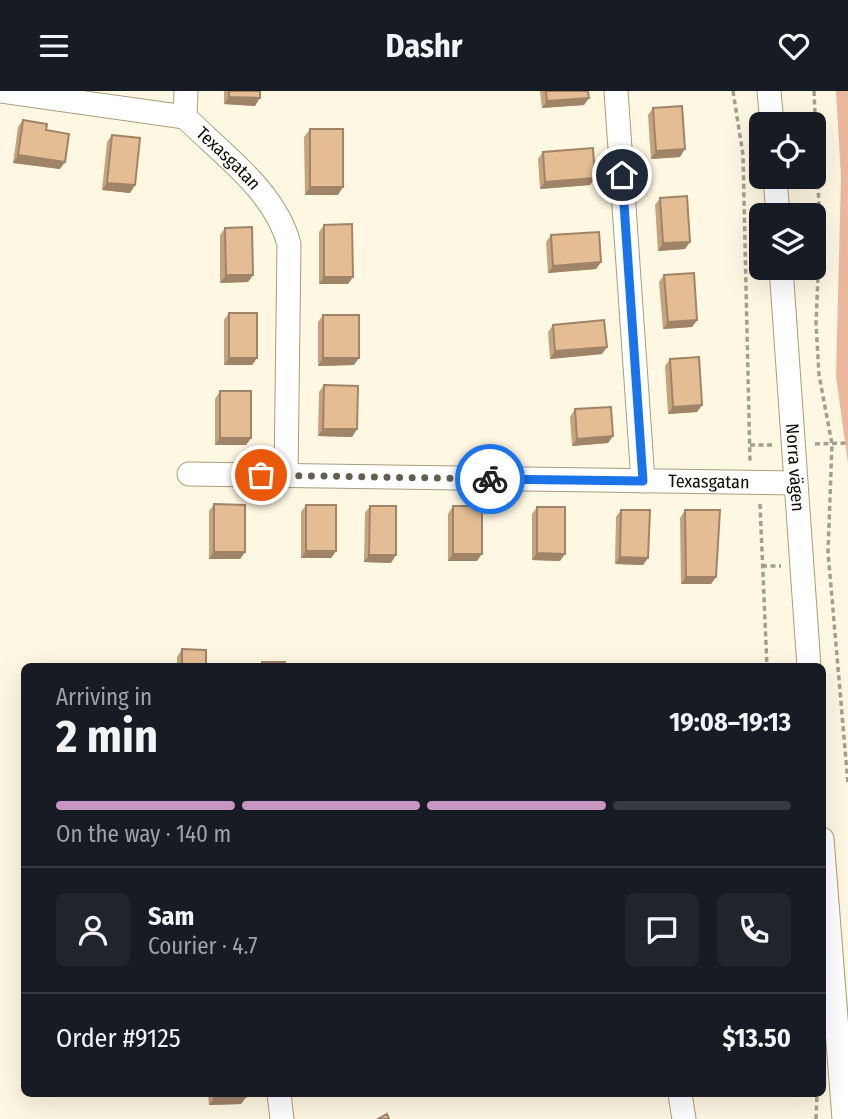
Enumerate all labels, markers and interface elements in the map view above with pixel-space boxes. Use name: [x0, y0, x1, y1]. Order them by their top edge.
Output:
icon: menu: [35, 27, 73, 65]
text: Dashr: [386, 27, 462, 65]
icon: heart: [775, 27, 813, 65]
map controls: [749, 112, 826, 280]
button: locate: [749, 112, 826, 189]
street label: Texasgatan: [192, 122, 265, 194]
pin: [592, 145, 652, 205]
icon: home: [603, 156, 641, 194]
button: layers: [749, 203, 826, 280]
street label: Norra vägen: [781, 423, 809, 512]
courier: [455, 444, 525, 514]
pin: [231, 445, 291, 505]
icon: bag: [242, 456, 280, 494]
icon: bike: [471, 460, 509, 498]
street label: Texasgatan: [668, 470, 750, 493]
text: Arriving in: [56, 683, 152, 711]
text: 19:08–19:13: [669, 707, 791, 738]
text: 2 min: [56, 709, 158, 764]
text: On the way · 140 m: [56, 820, 231, 848]
button: person: [56, 893, 130, 967]
button: chat: [625, 893, 699, 967]
button: phone: [717, 893, 791, 967]
text: Sam: [148, 901, 194, 932]
text: Courier · 4.7: [148, 932, 258, 960]
text: Order #9125: [56, 1023, 181, 1054]
text: $13.50: [723, 1023, 791, 1054]

